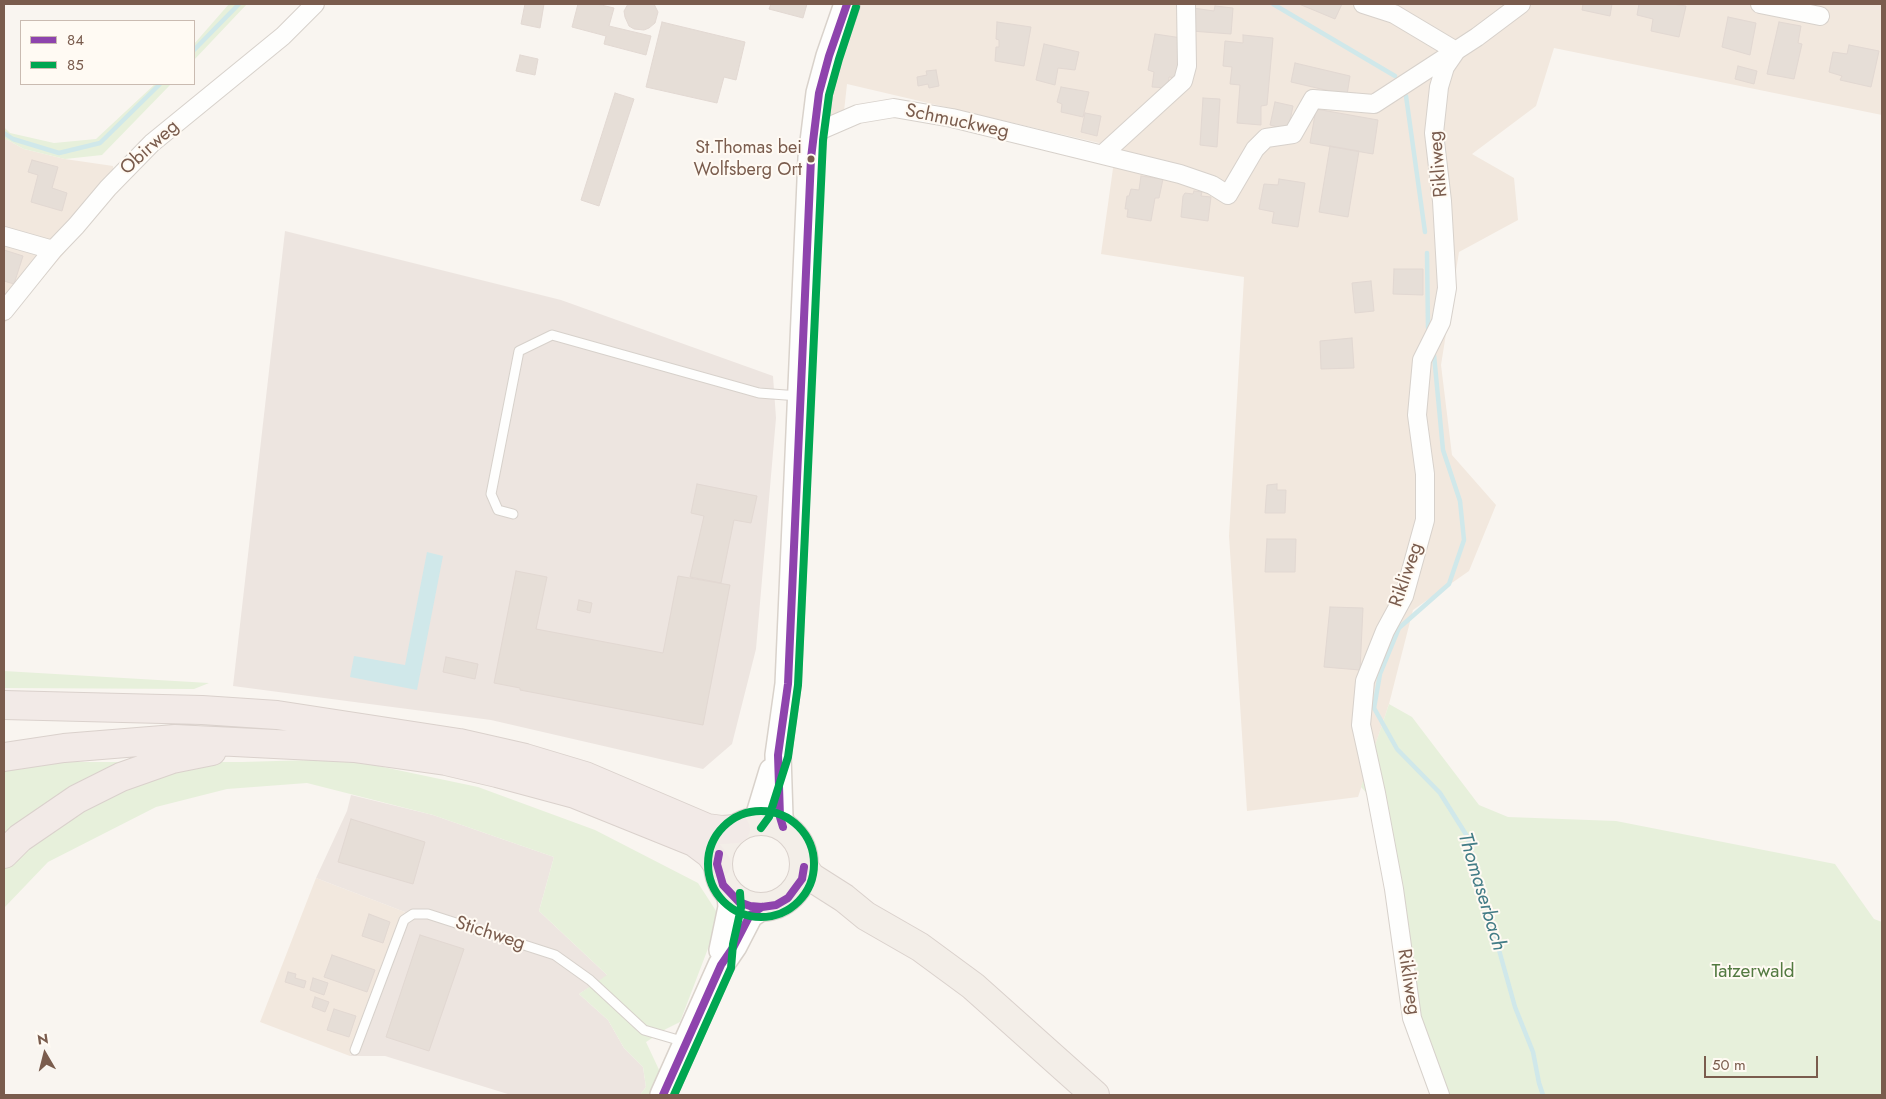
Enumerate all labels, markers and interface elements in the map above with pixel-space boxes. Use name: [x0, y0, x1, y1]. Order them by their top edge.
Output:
legend: [20, 20, 195, 85]
text: 84: [67, 29, 84, 51]
text: 85: [67, 54, 84, 76]
street label: Schmuckweg: [903, 100, 1011, 144]
street label: Obirweg: [116, 116, 184, 180]
street label: Rikliweg: [1425, 130, 1453, 198]
place label: St.Thomas bei Wolfsberg Ort: [693, 138, 802, 180]
marker: St.Thomas bei Wolfsberg Ort: [806, 154, 816, 164]
street label: Rikliweg: [1385, 540, 1429, 610]
water label: Thomaserbach: [1452, 830, 1510, 954]
street label: Stichweg: [452, 912, 528, 956]
street label: Rikliweg: [1392, 947, 1424, 1017]
park label: Tatzerwald: [1711, 961, 1795, 983]
text: N: [36, 1028, 50, 1050]
north arrow: [20, 1029, 70, 1079]
scale bar: [1706, 1046, 1820, 1078]
text: 50 m: [1712, 1054, 1746, 1076]

